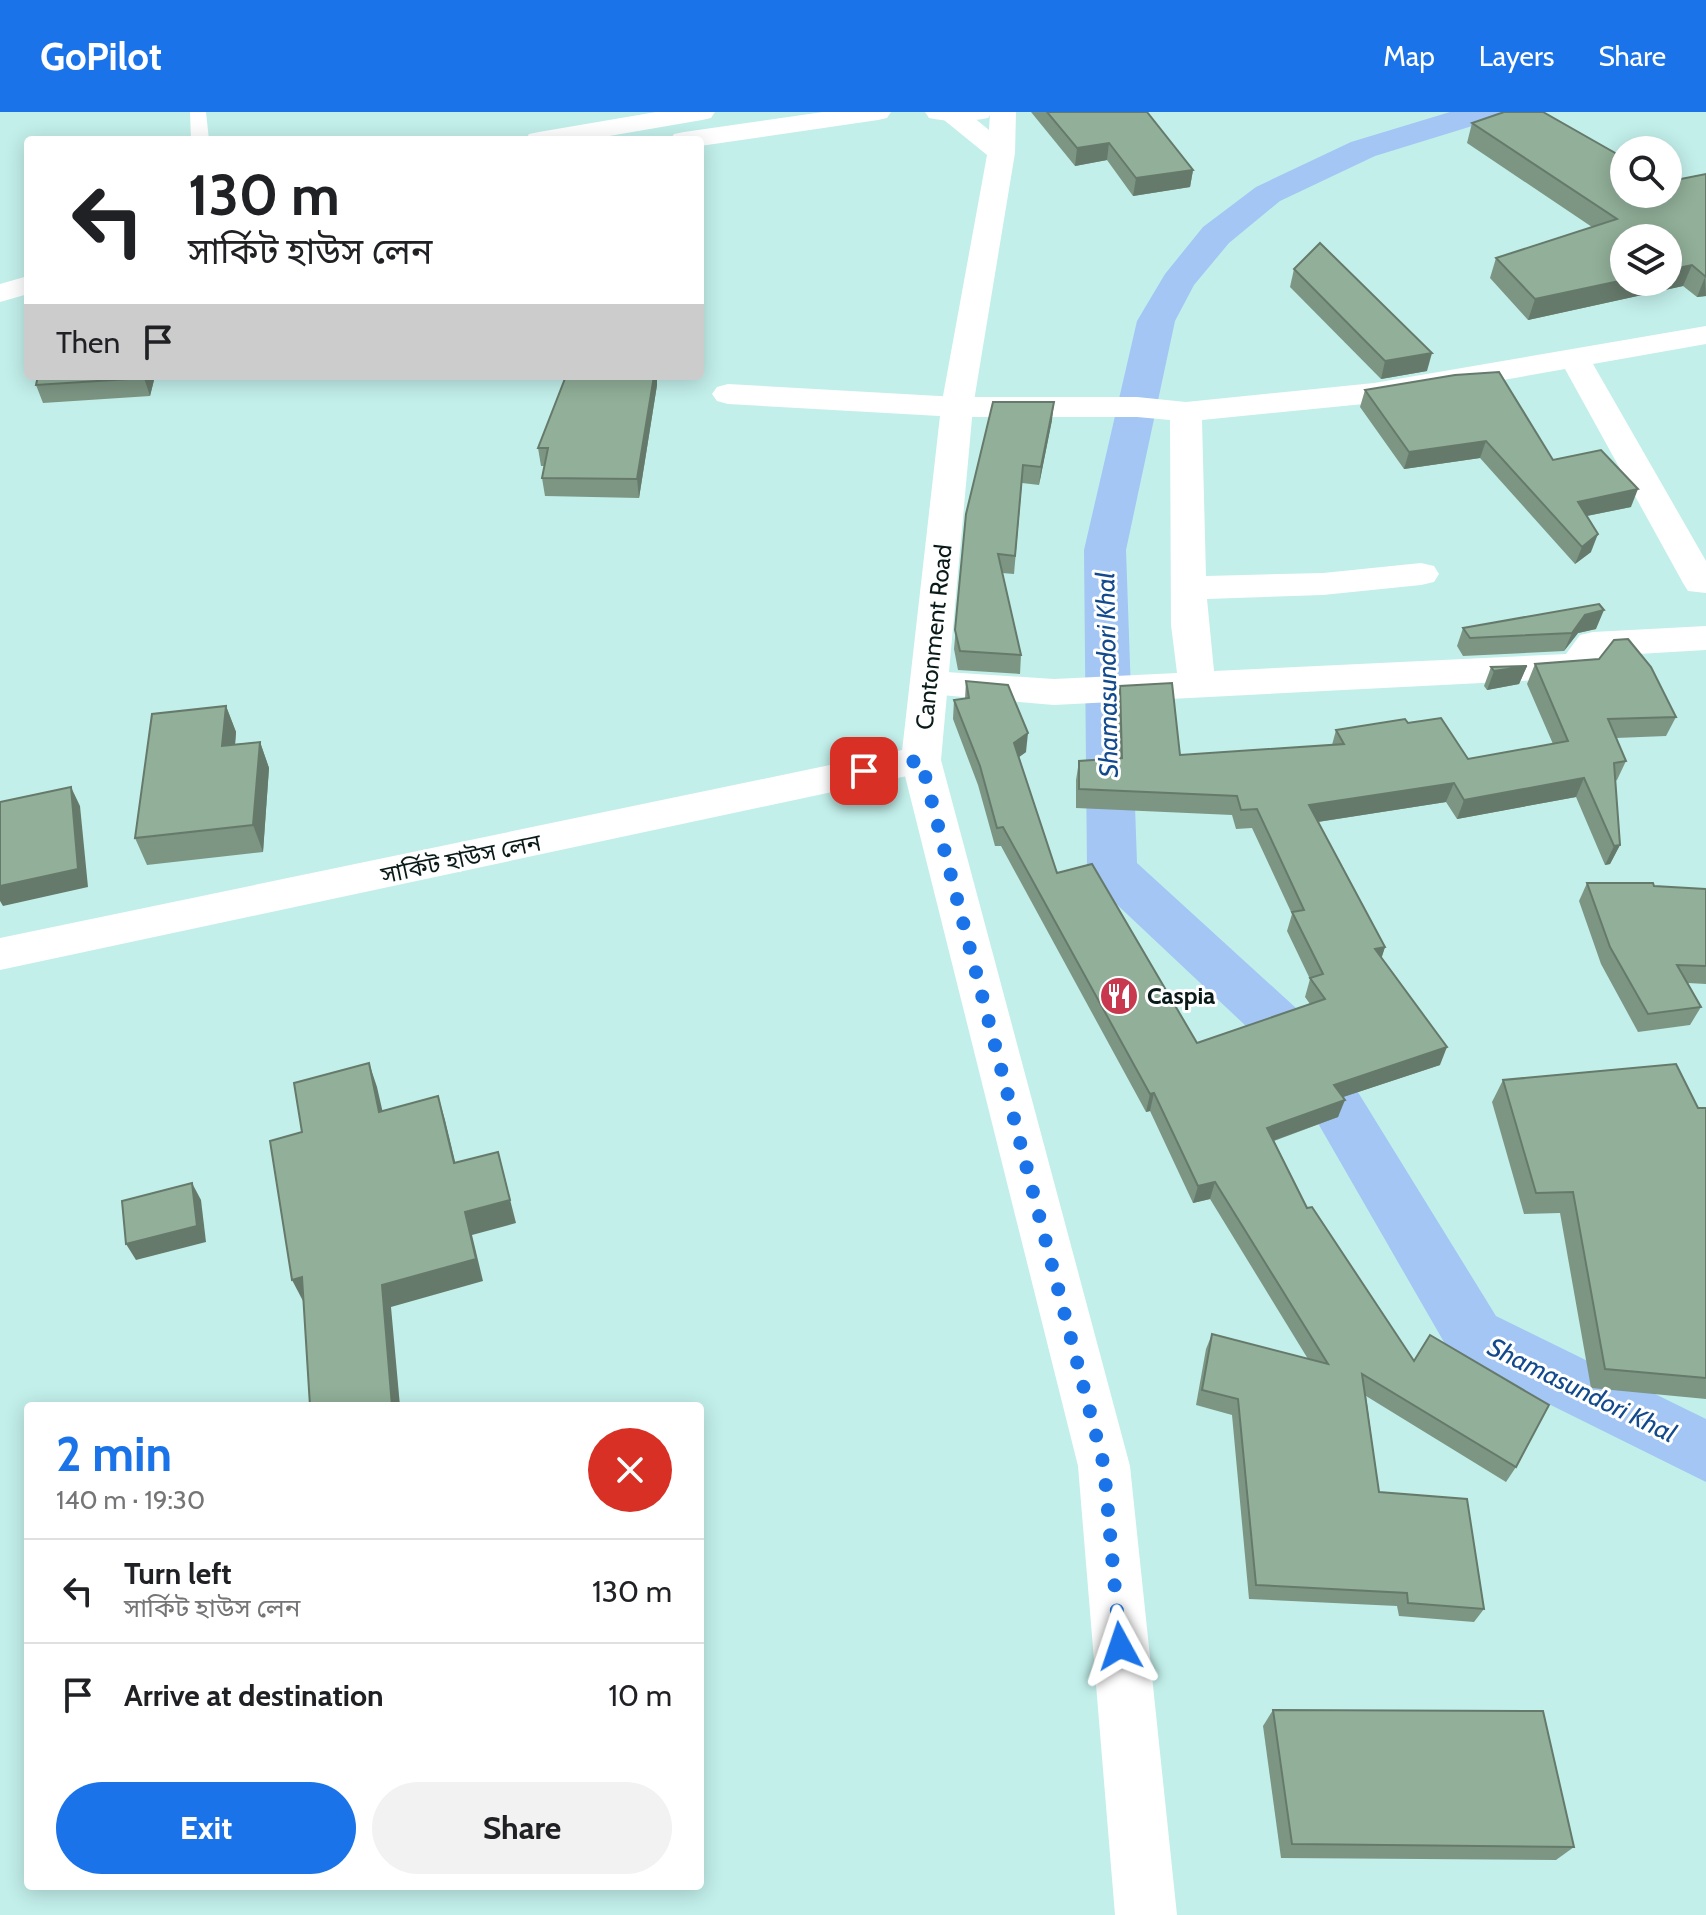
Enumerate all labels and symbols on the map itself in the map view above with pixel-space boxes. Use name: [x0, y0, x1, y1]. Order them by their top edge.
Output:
street label: Cantonment Road: [909, 543, 958, 731]
water label: Shamasundori Khal: [1089, 572, 1125, 778]
pin: [830, 737, 898, 805]
street label: সার্কিট হাউস লেন: [377, 827, 544, 890]
restaurant icon: Caspia: [1098, 975, 1140, 1017]
place label: Caspia: [1147, 981, 1215, 1010]
water label: Shamasundori Khal: [1483, 1331, 1681, 1449]
position arrow: [1078, 1604, 1162, 1688]

